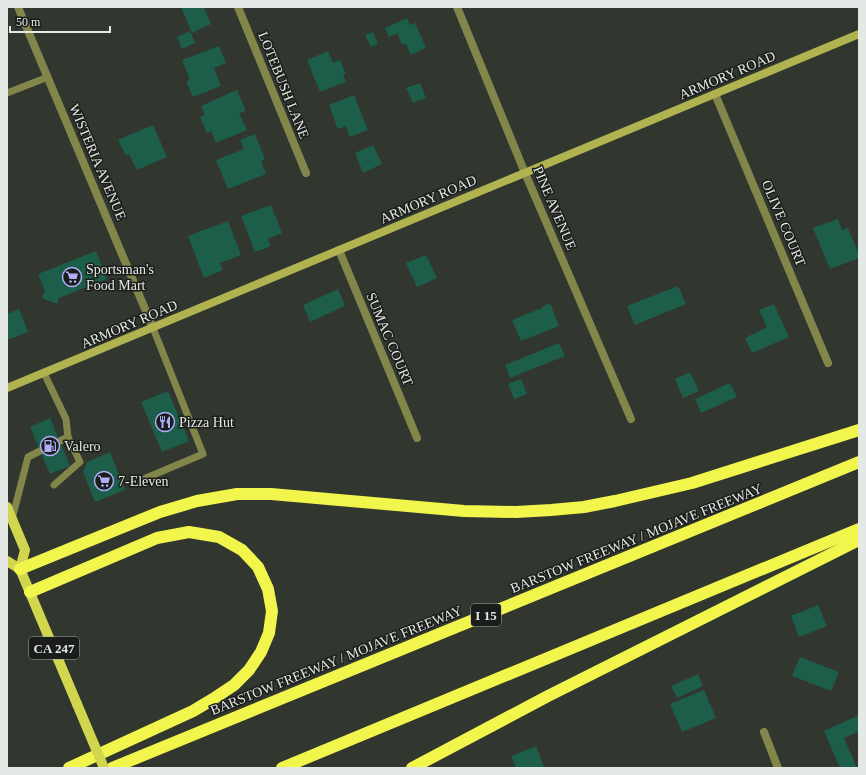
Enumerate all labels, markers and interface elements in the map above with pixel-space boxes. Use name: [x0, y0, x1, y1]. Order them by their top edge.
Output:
scale bar: [10, 8, 110, 34]
text: 50 m: [16, 15, 41, 29]
street label: LOTEBUSH LANE: [255, 30, 312, 141]
street label: ARMORY ROAD: [677, 48, 778, 103]
street label: WISTERIA AVENUE: [66, 102, 129, 222]
street label: PINE AVENUE: [530, 164, 579, 252]
street label: ARMORY ROAD: [378, 172, 479, 227]
street label: OLIVE COURT: [759, 178, 809, 269]
place label: Sportsman's Food Mart: [86, 262, 154, 293]
supermarket icon: Sportsman's Food Mart: [61, 266, 83, 288]
street label: SUMAC COURT: [363, 290, 416, 389]
street label: ARMORY ROAD: [79, 297, 180, 352]
restaurant icon: Pizza Hut: [154, 411, 176, 433]
place label: Pizza Hut: [179, 415, 234, 430]
fuel station icon: Valero: [39, 435, 61, 457]
place label: Valero: [64, 439, 101, 454]
supermarket icon: 7-Eleven: [93, 470, 115, 492]
place label: 7-Eleven: [118, 474, 169, 489]
street label: BARSTOW FREEWAY / MOJAVE FREEWAY: [508, 481, 764, 596]
street label: BARSTOW FREEWAY / MOJAVE FREEWAY: [208, 603, 464, 718]
road number: I 15: [471, 604, 501, 626]
road number: CA 247: [29, 637, 79, 659]

